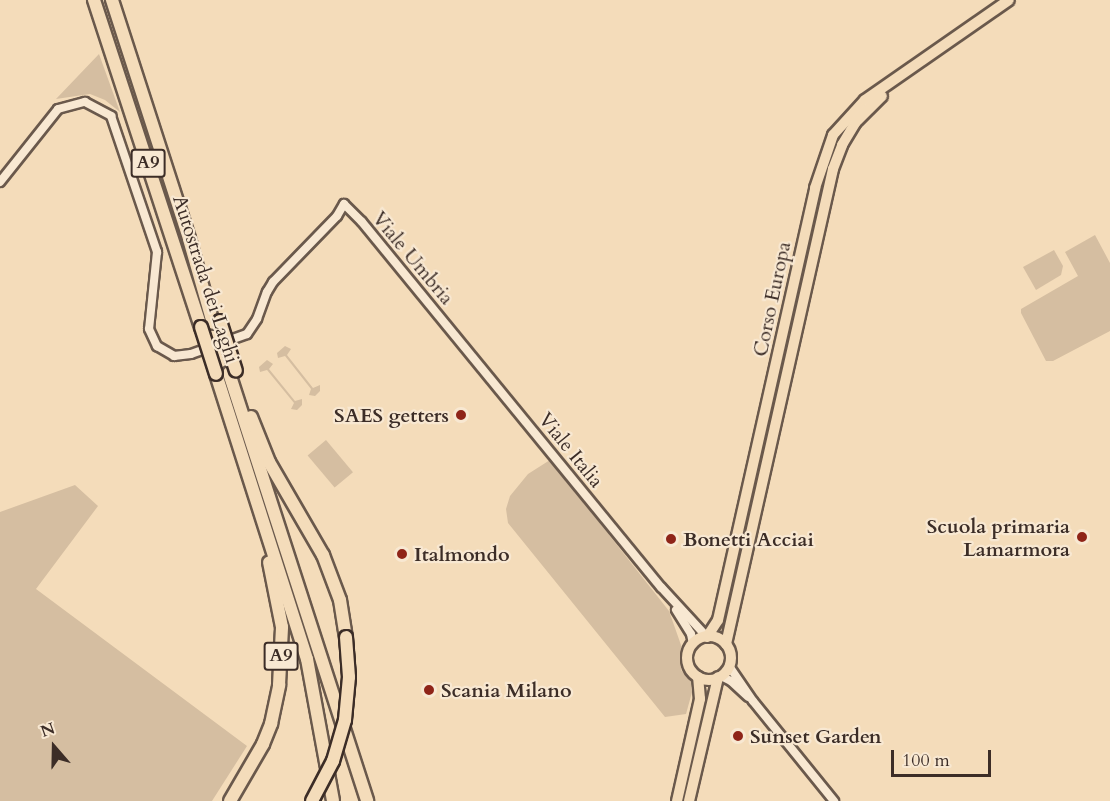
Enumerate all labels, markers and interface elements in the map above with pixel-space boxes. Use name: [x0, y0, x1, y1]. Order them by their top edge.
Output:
road number: A9: [130, 148, 166, 178]
street label: Autostrada dei Laghi: [168, 192, 244, 366]
street label: Viale Umbria: [367, 207, 459, 309]
street label: Corso Europa: [748, 239, 796, 359]
place label: SAES getters: [334, 403, 449, 427]
marker: SAES getters: [454, 408, 468, 422]
street label: Viale Italia: [533, 408, 609, 492]
place label: Scuola primaria Lamarmora: [927, 514, 1070, 561]
place label: Bonetti Acciai: [683, 527, 814, 551]
marker: Scuola primaria Lamarmora: [1075, 530, 1089, 544]
marker: Bonetti Acciai: [664, 532, 678, 546]
place label: Italmondo: [414, 542, 510, 566]
marker: Italmondo: [395, 547, 409, 561]
road number: A9: [263, 641, 299, 671]
place label: Scania Milano: [441, 678, 572, 702]
marker: Scania Milano: [422, 683, 436, 697]
north arrow: [24, 717, 84, 777]
text: N: [38, 717, 58, 743]
place label: Sunset Garden: [750, 724, 882, 748]
marker: Sunset Garden: [731, 729, 745, 743]
scale bar: [894, 738, 994, 776]
text: 100 m: [902, 748, 950, 773]

